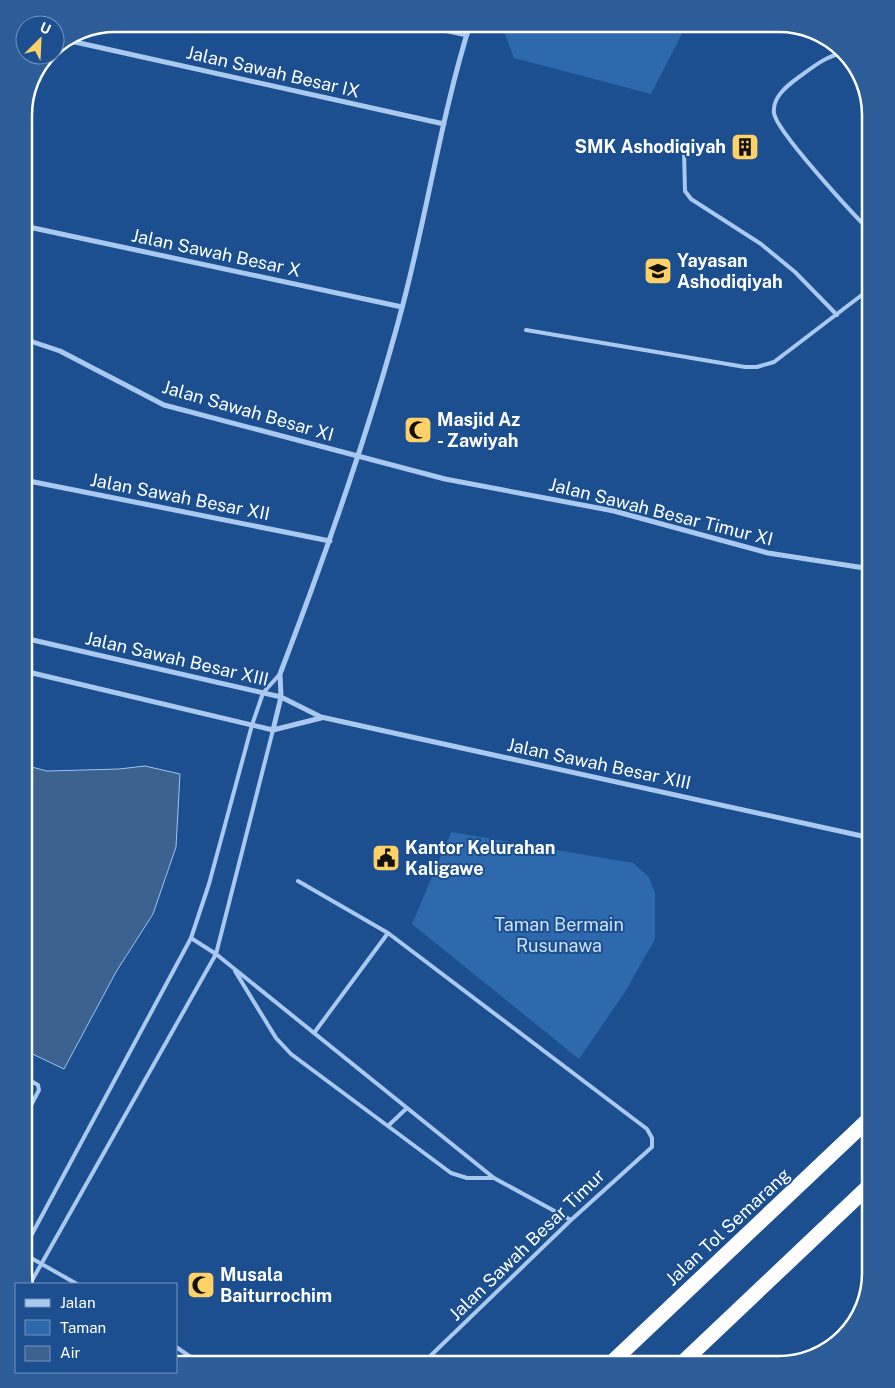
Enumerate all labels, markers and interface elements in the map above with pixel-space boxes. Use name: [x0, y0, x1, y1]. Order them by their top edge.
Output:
north arrow: [15, 15, 65, 65]
text: U: [37, 19, 53, 37]
street label: Jalan Sawah Besar IX: [184, 41, 362, 102]
building icon: SMK Ashodiqiyah: [730, 132, 760, 162]
place label: SMK Ashodiqiyah: [575, 136, 726, 157]
street label: Jalan Sawah Besar X: [130, 224, 303, 281]
place label: Yayasan Ashodiqiyah: [677, 250, 783, 292]
school or university icon: Yayasan Ashodiqiyah: [643, 256, 673, 286]
street label: Jalan Sawah Besar XI: [160, 376, 336, 445]
place label: Masjid Az - Zawiyah: [437, 409, 520, 451]
mosque icon: Masjid Az - Zawiyah: [403, 415, 433, 445]
street label: Jalan Sawah Besar XII: [88, 469, 272, 524]
street label: Jalan Sawah Besar Timur XI: [547, 473, 775, 550]
street label: Jalan Sawah Besar XIII: [83, 627, 271, 690]
street label: Jalan Sawah Besar XIII: [505, 734, 693, 793]
place label: Kantor Kelurahan Kaligawe: [405, 837, 555, 879]
public building icon: Kantor Kelurahan Kaligawe: [371, 843, 401, 873]
park label: Taman Bermain Rusunawa: [494, 914, 624, 956]
street label: Jalan Tol Semarang: [661, 1164, 794, 1290]
street label: Jalan Sawah Besar Timur: [444, 1165, 609, 1325]
place label: Musala Baiturrochim: [220, 1264, 332, 1306]
mosque icon: Musala Baiturrochim: [186, 1270, 216, 1300]
legend: [15, 1283, 178, 1373]
text: Jalan: [60, 1294, 96, 1311]
text: Taman: [60, 1319, 106, 1336]
text: Air: [60, 1344, 80, 1361]

